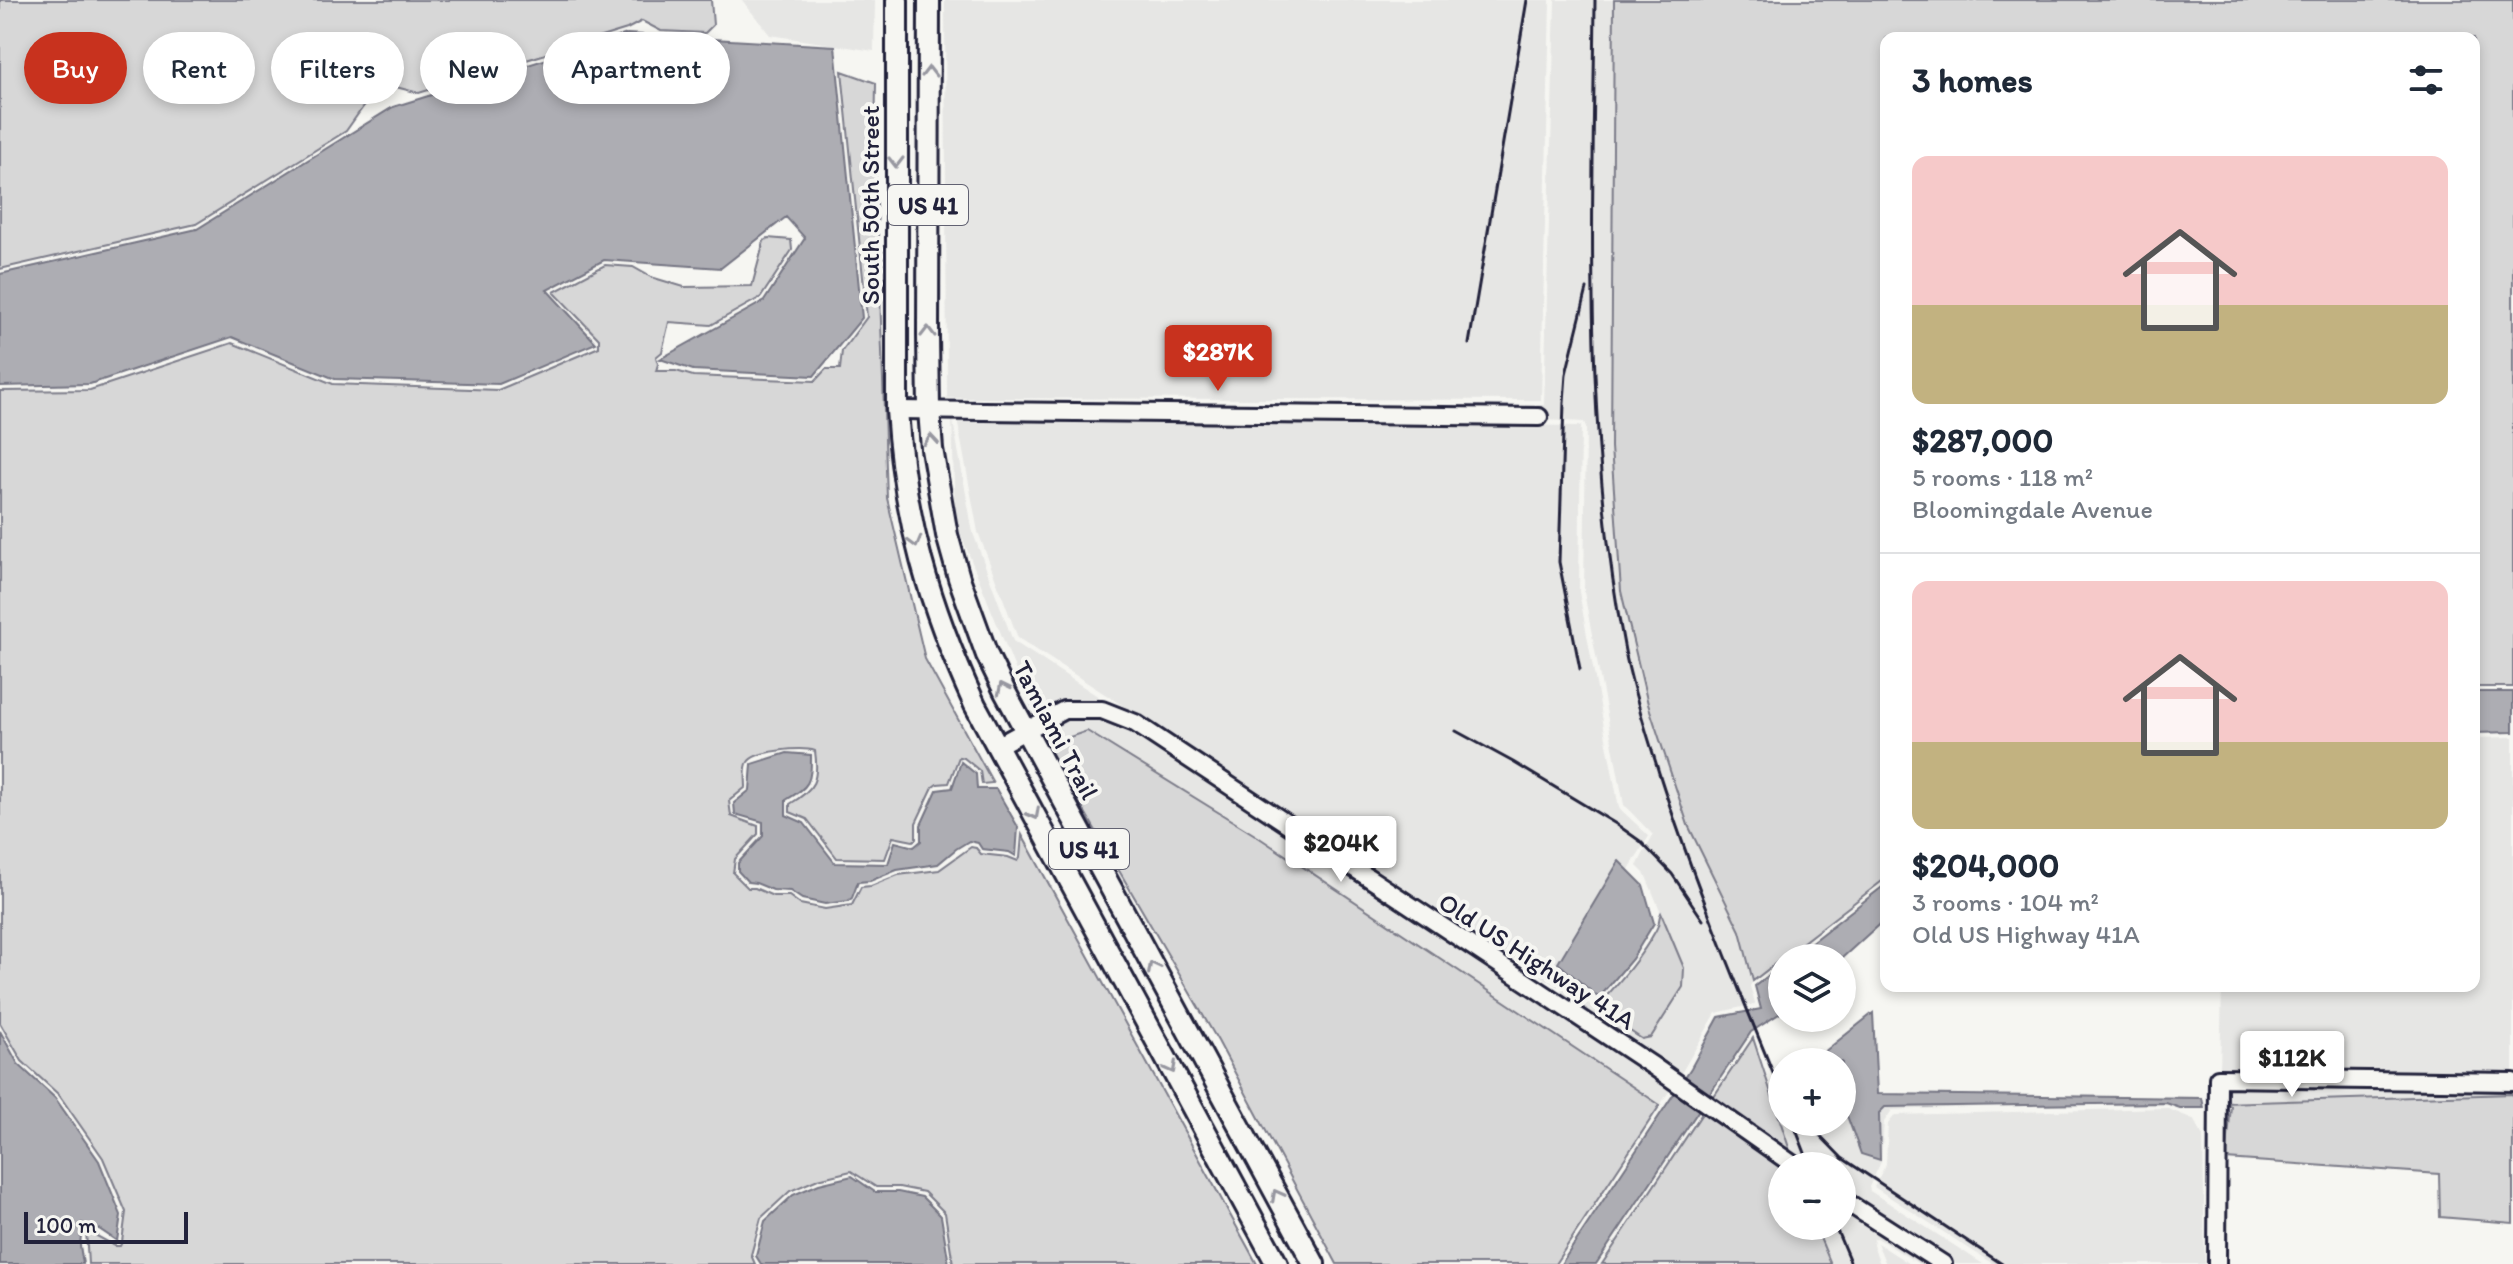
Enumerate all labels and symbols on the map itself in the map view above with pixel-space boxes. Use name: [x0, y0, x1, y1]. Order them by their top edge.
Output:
one-way arrow: [920, 65, 938, 78]
street label: South 50th Street: [854, 105, 886, 305]
one-way arrow: [887, 156, 905, 169]
road number: US 41: [888, 185, 968, 225]
one-way arrow: [919, 325, 937, 338]
pin: $287K: [1162, 325, 1274, 393]
one-way arrow: [923, 433, 940, 446]
one-way arrow: [906, 535, 923, 549]
street label: Tamiami Trail: [1006, 655, 1106, 805]
one-way arrow: [998, 682, 1013, 697]
one-way arrow: [1025, 806, 1040, 821]
pin: $204K: [1285, 816, 1397, 884]
road number: US 41: [1049, 829, 1129, 869]
street label: Old US Highway 41A: [1433, 886, 1642, 1037]
one-way arrow: [1147, 961, 1163, 975]
pin: $112K: [2236, 1031, 2348, 1099]
one-way arrow: [1162, 1060, 1177, 1074]
one-way arrow: [1271, 1189, 1286, 1204]
scale bar: [24, 1208, 188, 1244]

